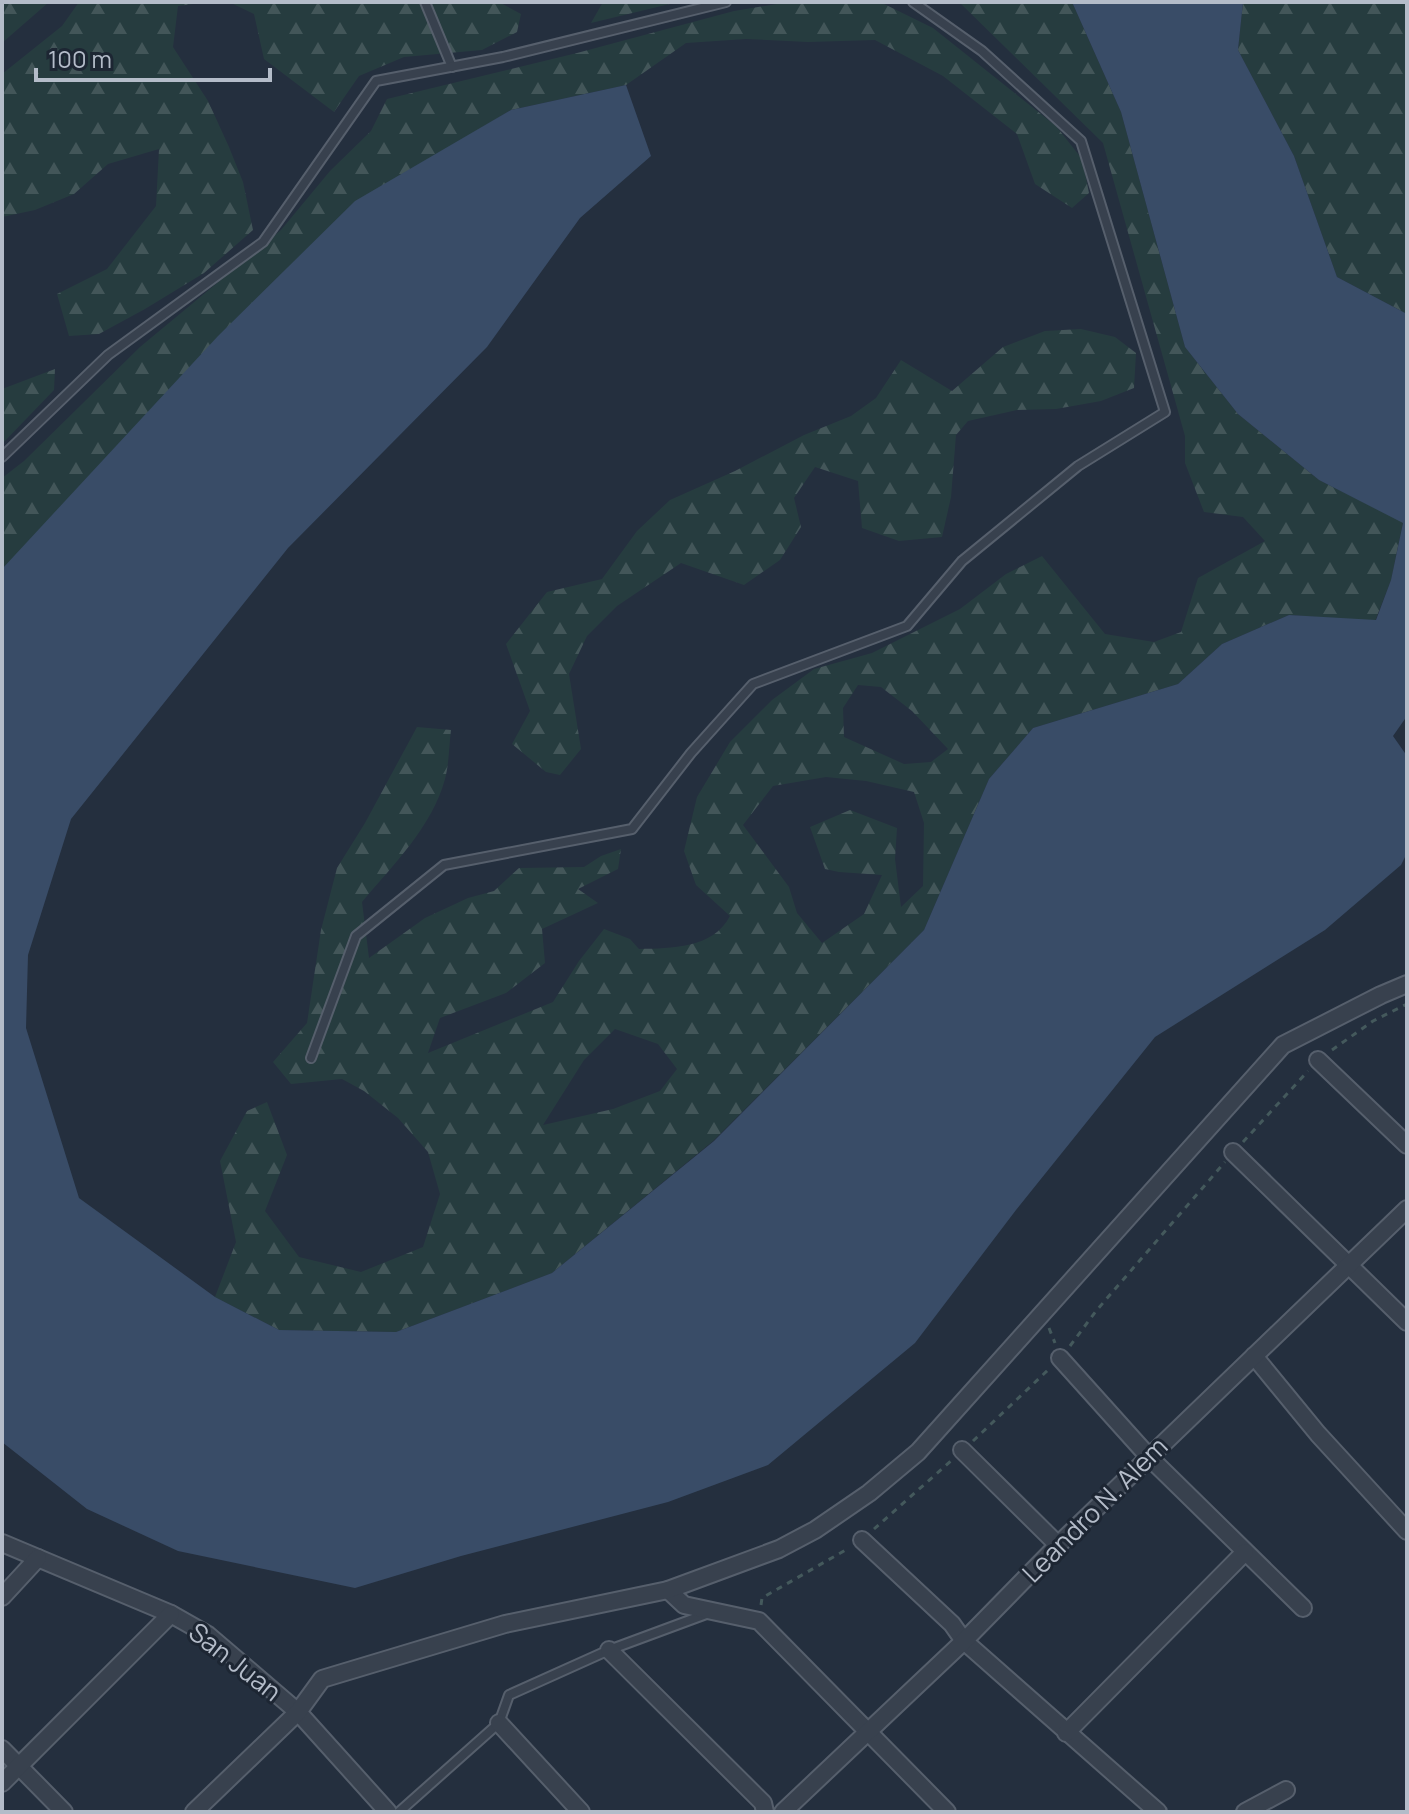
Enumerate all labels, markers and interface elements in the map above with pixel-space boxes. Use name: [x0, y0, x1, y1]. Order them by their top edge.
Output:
scale bar: [36, 32, 270, 82]
text: 100 m: [48, 42, 112, 75]
street label: Leandro N. Alem: [1014, 1429, 1175, 1590]
street label: San Juan: [182, 1614, 289, 1709]

